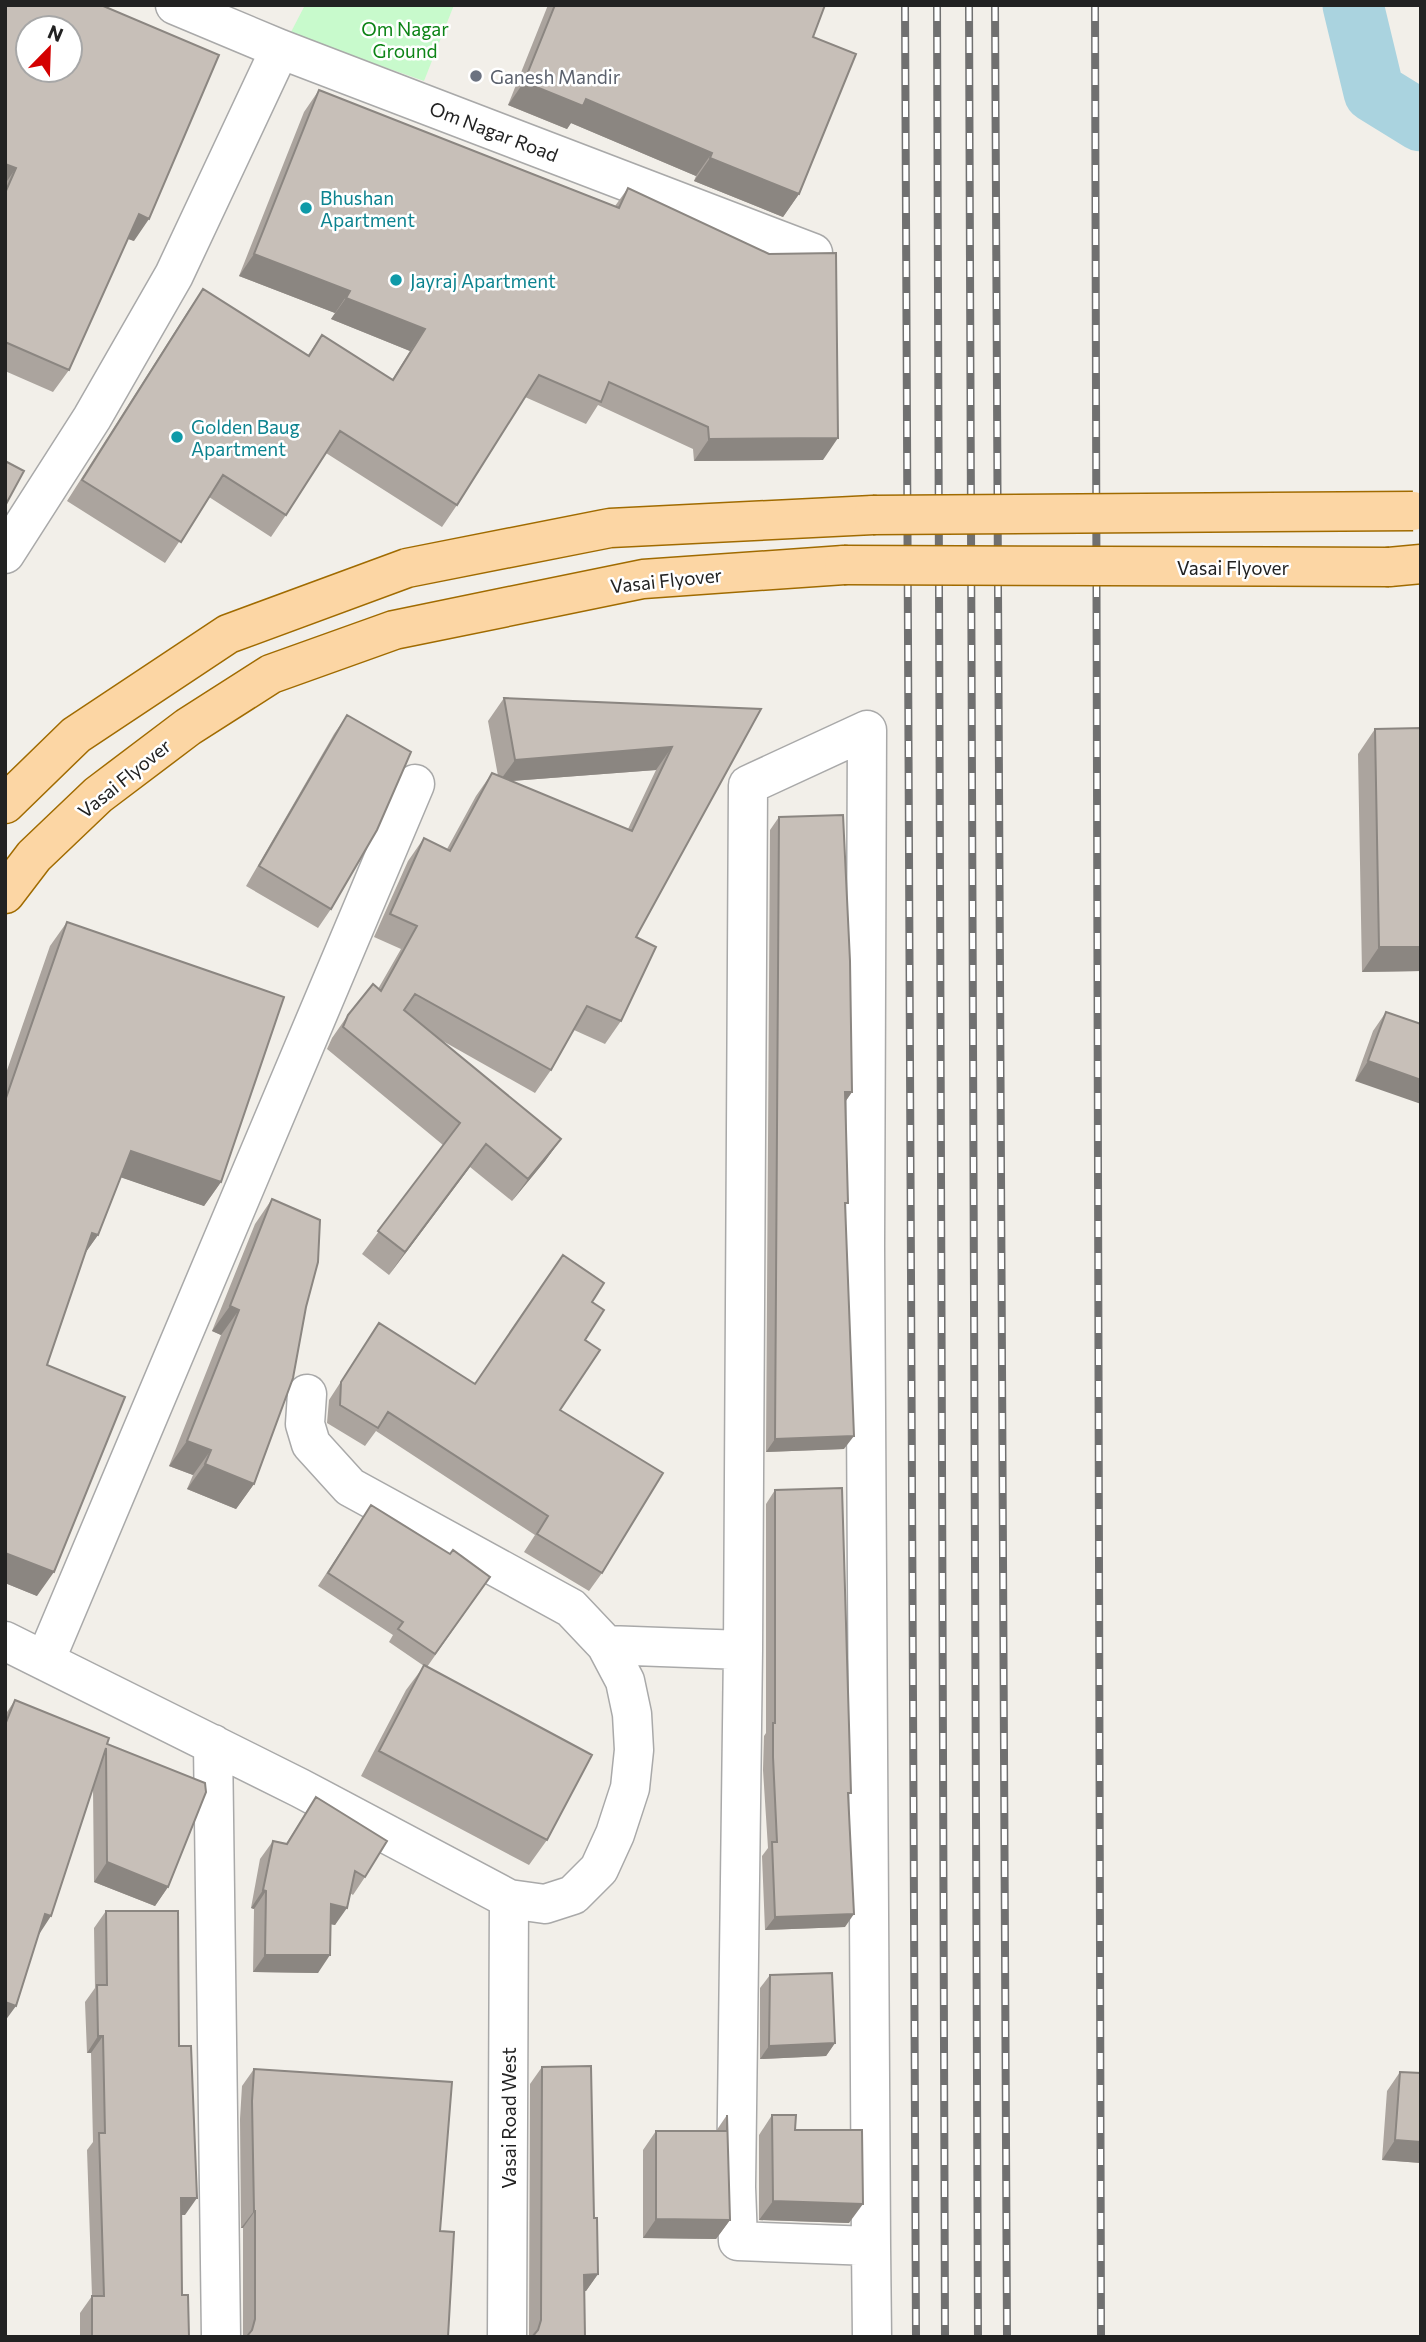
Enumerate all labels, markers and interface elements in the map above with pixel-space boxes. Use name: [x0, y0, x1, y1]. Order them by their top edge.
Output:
north arrow: [14, 14, 84, 84]
park label: Om Nagar Ground: [361, 17, 449, 62]
text: N: [45, 20, 67, 46]
place label: Ganesh Mandir: [490, 65, 621, 88]
marker: Ganesh Mandir: [468, 68, 484, 84]
street label: Om Nagar Road: [427, 96, 561, 166]
place label: Bhushan Apartment: [320, 186, 415, 231]
marker: Bhushan Apartment: [298, 200, 314, 216]
place label: Jayraj Apartment: [410, 269, 556, 292]
marker: Jayraj Apartment: [388, 272, 404, 288]
place label: Golden Baug Apartment: [191, 415, 300, 460]
marker: Golden Baug Apartment: [169, 429, 185, 445]
street label: Vasai Flyover: [1177, 556, 1290, 579]
street label: Vasai Flyover: [609, 563, 723, 597]
street label: Vasai Flyover: [73, 733, 175, 822]
street label: Vasai Road West: [497, 2047, 520, 2189]

